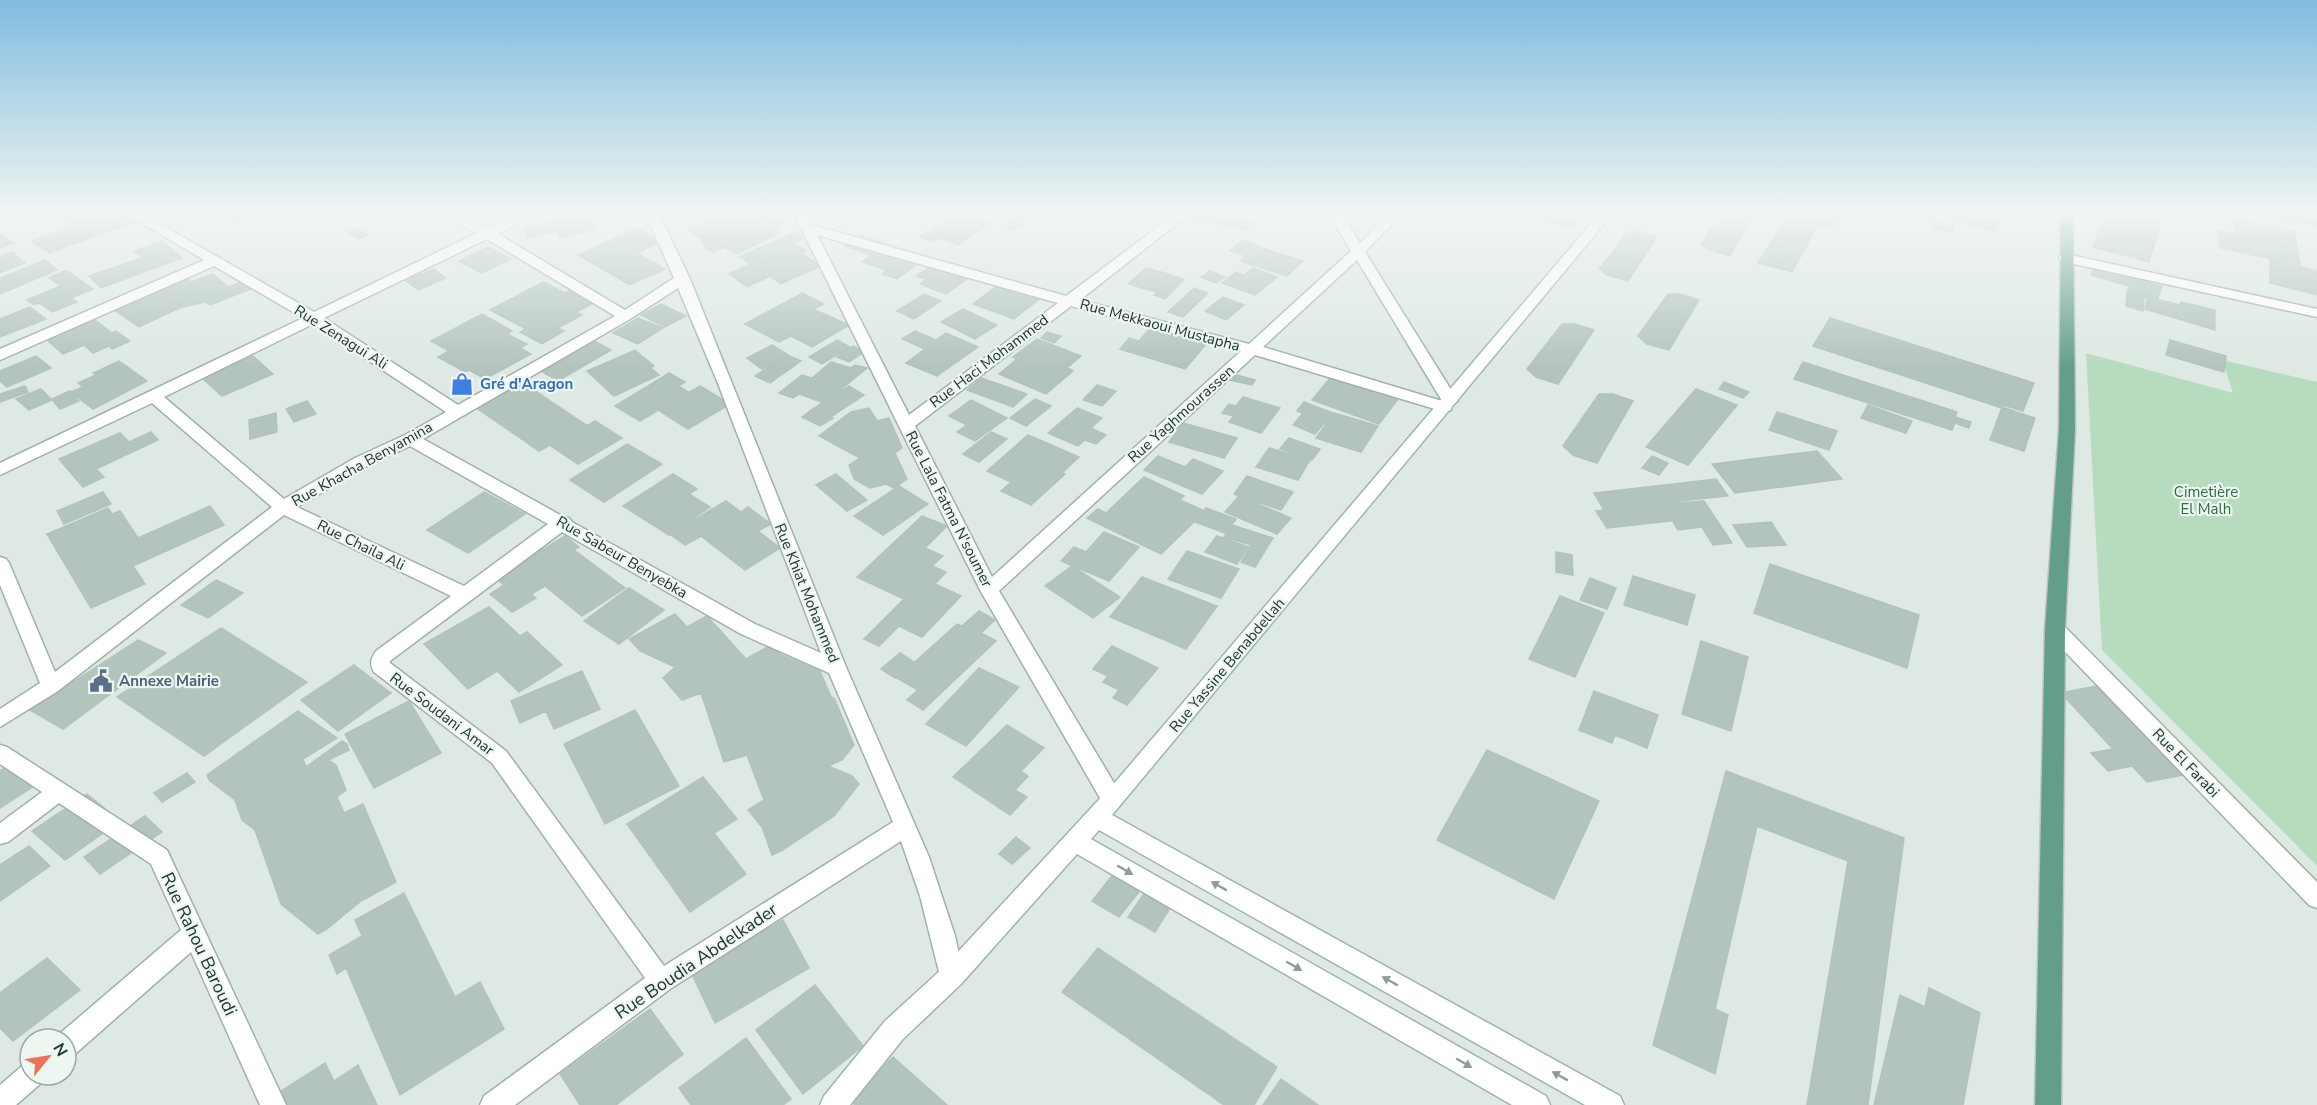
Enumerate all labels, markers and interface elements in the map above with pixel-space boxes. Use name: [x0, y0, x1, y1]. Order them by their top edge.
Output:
street label: Rue Mekkaoui Mustapha: [1078, 294, 1242, 356]
street label: Rue Zenagui Ali: [290, 300, 392, 374]
street label: Rue Haci Mohammed: [925, 310, 1053, 412]
street label: Rue Yaghmourassen: [1123, 361, 1239, 467]
shop icon: Gré d'Aragon: [449, 371, 475, 397]
place label: Gré d'Aragon: [480, 374, 573, 394]
street label: Rue Khacha Benyamina: [288, 417, 436, 511]
street label: Rue Lala Fatma N'soumer: [901, 427, 997, 591]
park label: Cimetière El Malh: [2174, 482, 2238, 519]
street label: Rue Sabeur Benyebka: [553, 511, 691, 603]
street label: Rue Chaila Ali: [314, 515, 408, 575]
street label: Rue Khiat Mohammed: [770, 520, 844, 666]
street label: Rue Yassine Benabdellah: [1165, 594, 1289, 736]
public building icon: Annexe Mairie: [88, 668, 114, 694]
street label: Rue Soudani Amar: [386, 668, 499, 760]
place label: Annexe Mairie: [119, 671, 219, 691]
street label: Rue El Farabi: [2148, 724, 2224, 802]
one-way arrow: [1117, 864, 1133, 875]
street label: Rue Rahou Baroudi: [155, 868, 243, 1020]
one-way arrow: [1211, 881, 1228, 891]
street label: Rue Boudia Abdelkader: [610, 897, 783, 1024]
one-way arrow: [1286, 961, 1302, 972]
one-way arrow: [1381, 976, 1398, 986]
north arrow: [18, 1027, 78, 1087]
text: N: [48, 1039, 73, 1061]
one-way arrow: [1455, 1058, 1472, 1068]
one-way arrow: [1552, 1071, 1568, 1082]

